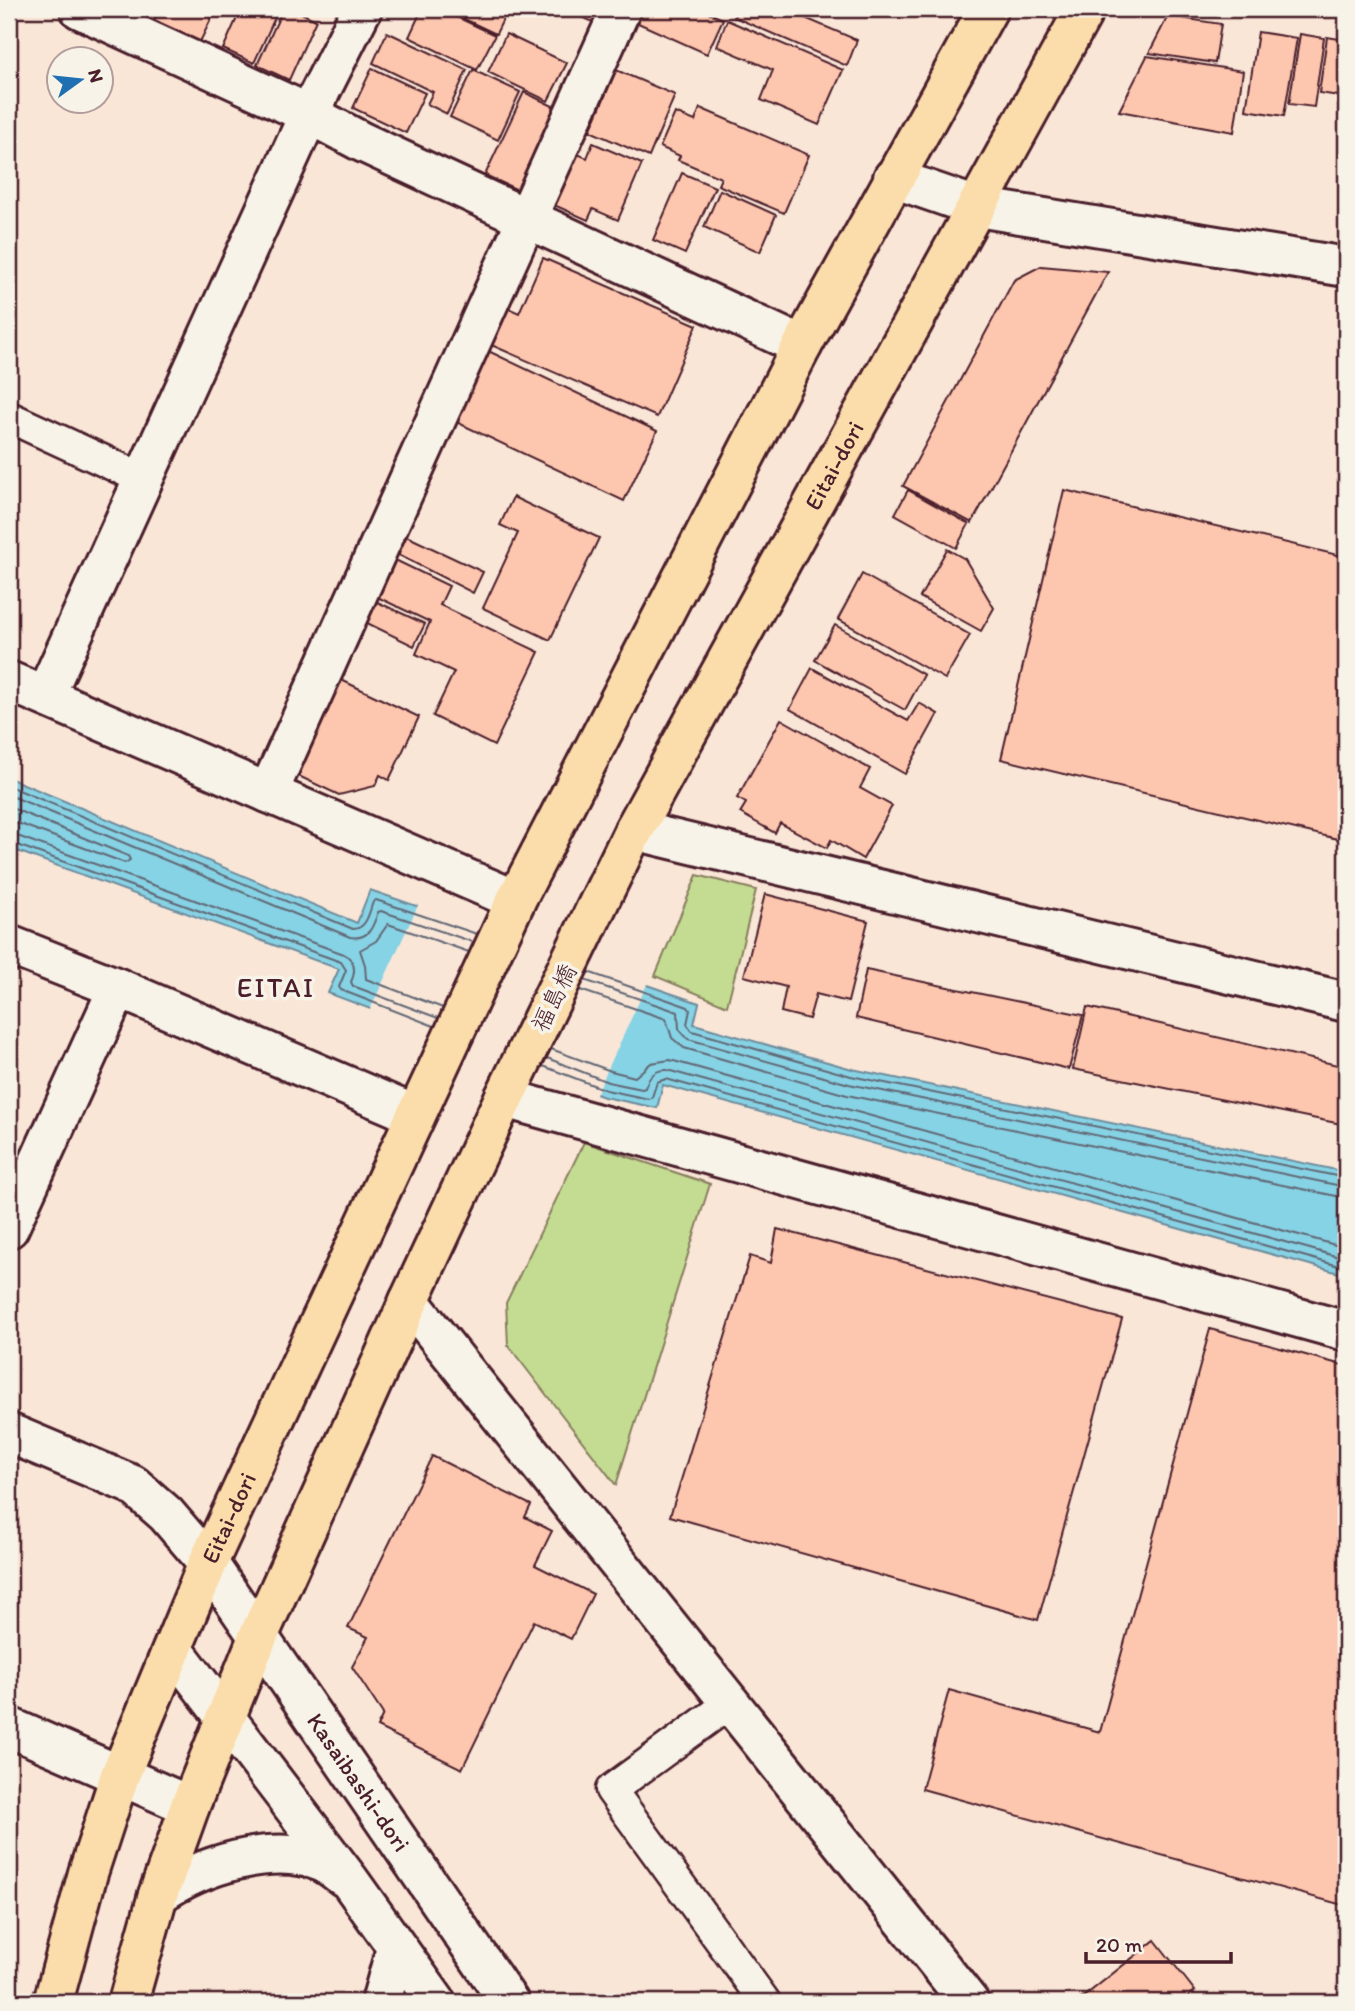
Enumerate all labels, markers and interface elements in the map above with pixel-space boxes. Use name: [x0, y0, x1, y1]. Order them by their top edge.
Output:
north arrow: [46, 46, 116, 116]
text: N: [83, 67, 109, 85]
street label: Eitai-dori: [798, 416, 870, 515]
street label: 福島橋: [525, 959, 582, 1036]
district label: EITAI: [237, 970, 315, 1004]
street label: Eitai-dori: [195, 1468, 262, 1568]
street label: Kasaibashi-dori: [301, 1707, 417, 1857]
scale bar: [1086, 1920, 1231, 1964]
text: 20 m: [1096, 1932, 1143, 1957]

